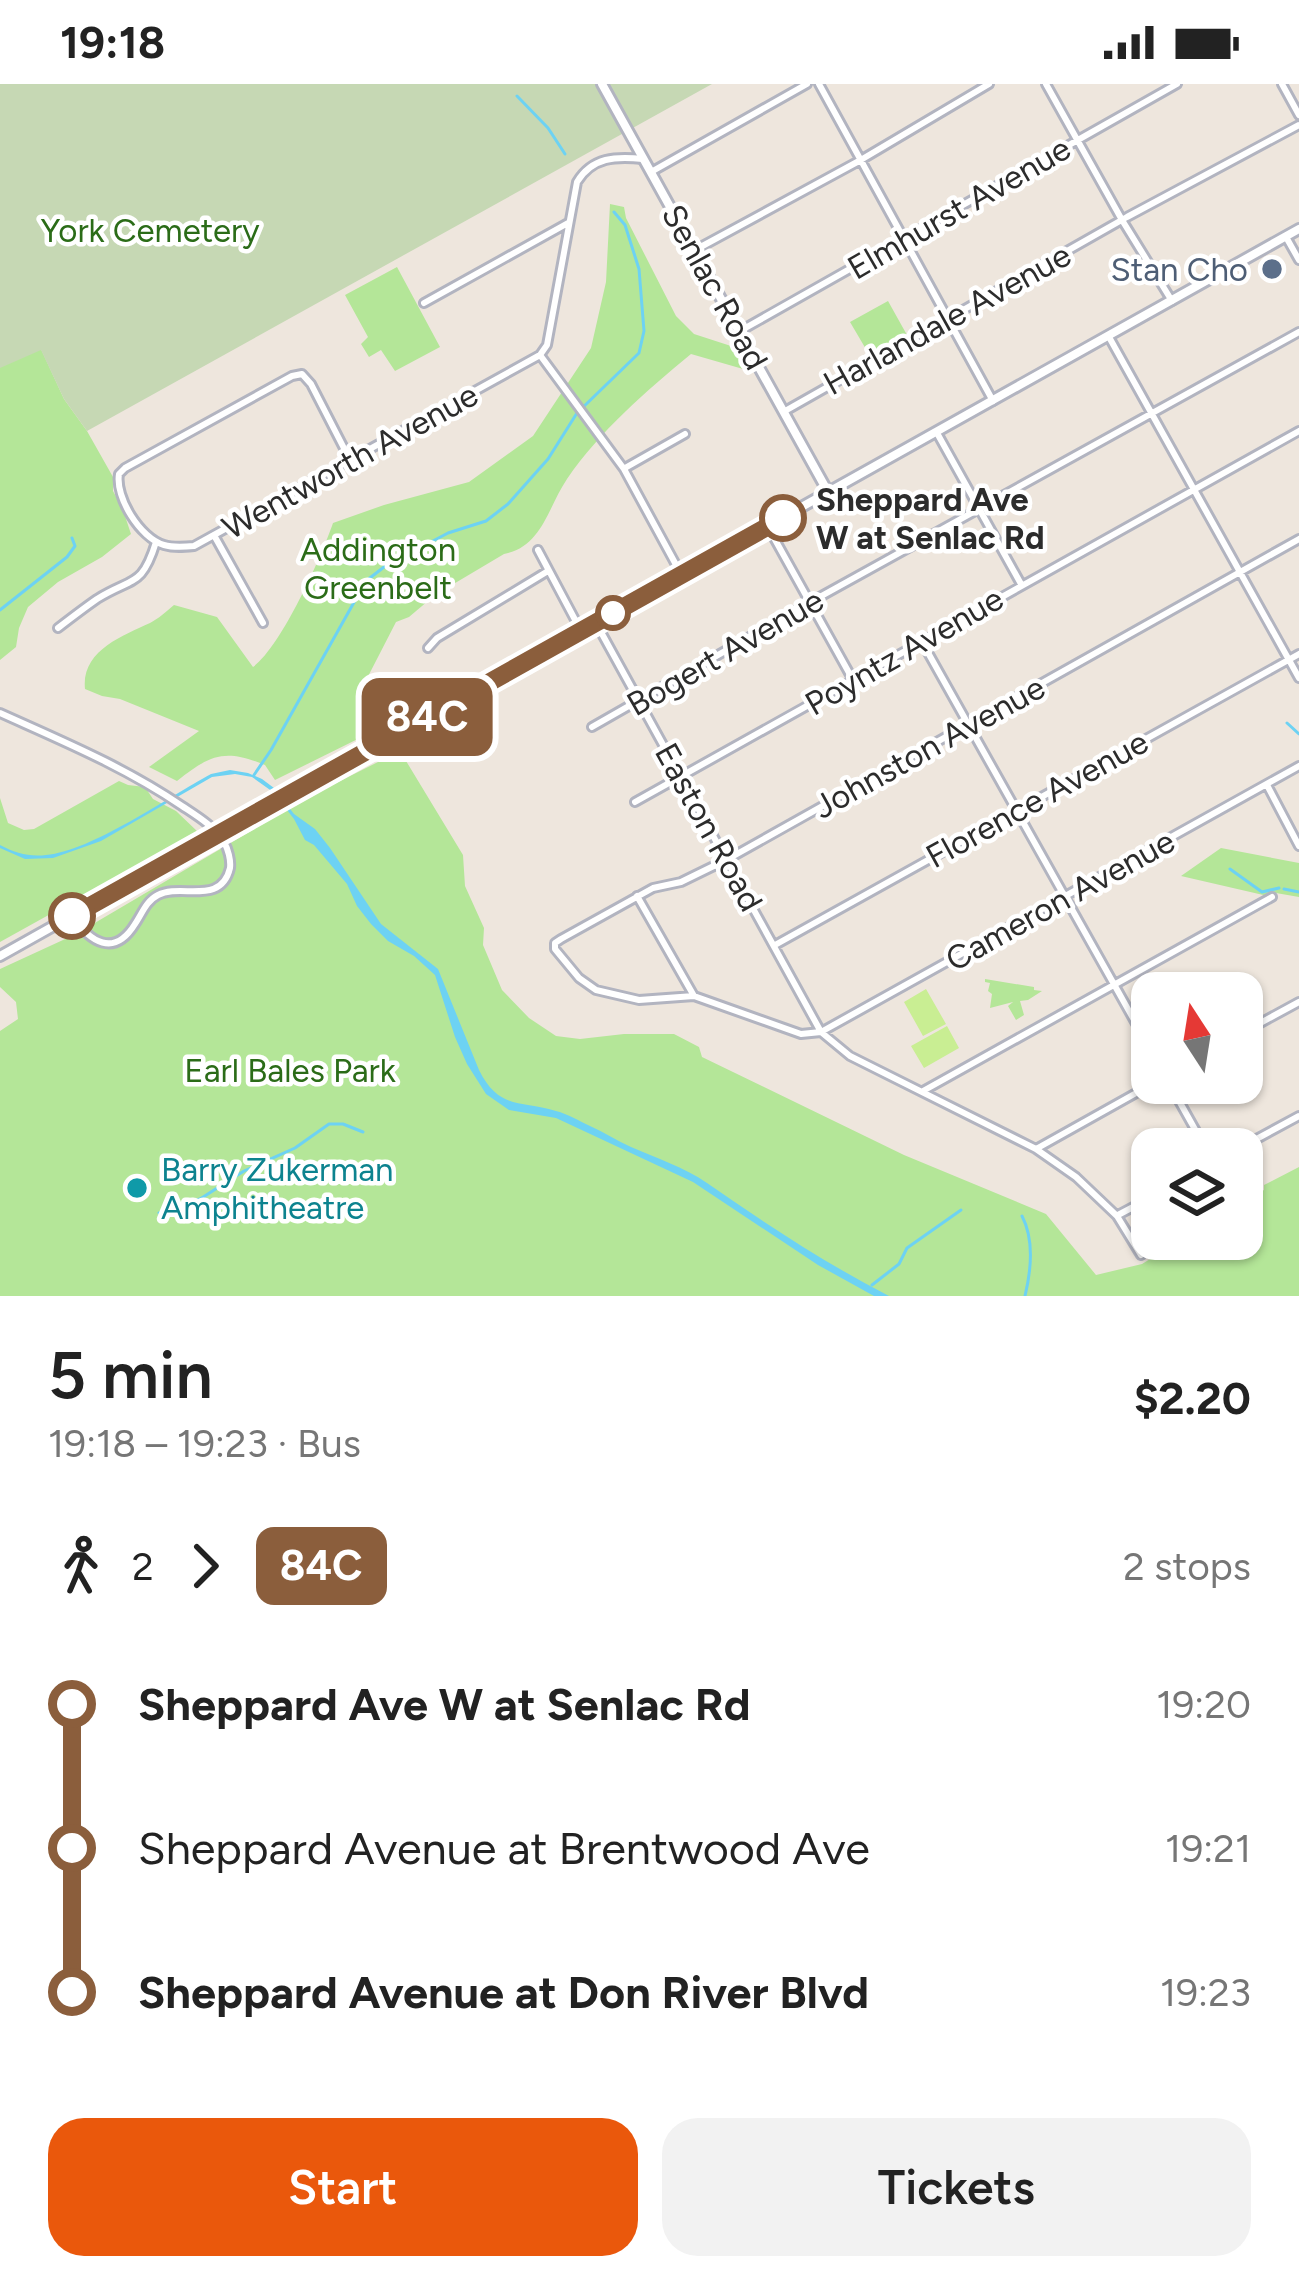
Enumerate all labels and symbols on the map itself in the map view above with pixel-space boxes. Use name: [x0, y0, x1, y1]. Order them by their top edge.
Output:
street label: Elmhurst Avenue: [841, 128, 1077, 288]
street label: Senlac Road: [654, 198, 776, 376]
park label: York Cemetery: [40, 211, 260, 250]
street label: Harlandale Avenue: [817, 235, 1077, 403]
place label: Stan Cho: [1111, 250, 1248, 289]
marker: Stan Cho: [1259, 256, 1285, 282]
street label: Wentworth Avenue: [216, 375, 484, 547]
place label: Sheppard Ave W at Senlac Rd: [816, 480, 1045, 557]
marker: Sheppard Ave W at Senlac Rd: [761, 496, 805, 540]
park label: Addington Greenbelt: [300, 530, 456, 607]
street label: Poyntz Avenue: [798, 579, 1010, 723]
street label: Bogert Avenue: [620, 580, 830, 724]
unlabelled marker: [597, 597, 629, 629]
street label: Johnston Avenue: [807, 667, 1051, 827]
line badge: 84C: [358, 678, 496, 756]
street label: Florence Avenue: [919, 722, 1155, 876]
street label: Easton Road: [647, 736, 771, 918]
street label: Cameron Avenue: [939, 821, 1181, 979]
unlabelled marker: [50, 894, 94, 938]
north arrow: [1131, 972, 1263, 1104]
park label: Earl Bales Park: [184, 1051, 396, 1090]
place label: Barry Zukerman Amphitheatre: [161, 1150, 394, 1227]
marker: Barry Zukerman Amphitheatre: [124, 1175, 150, 1201]

